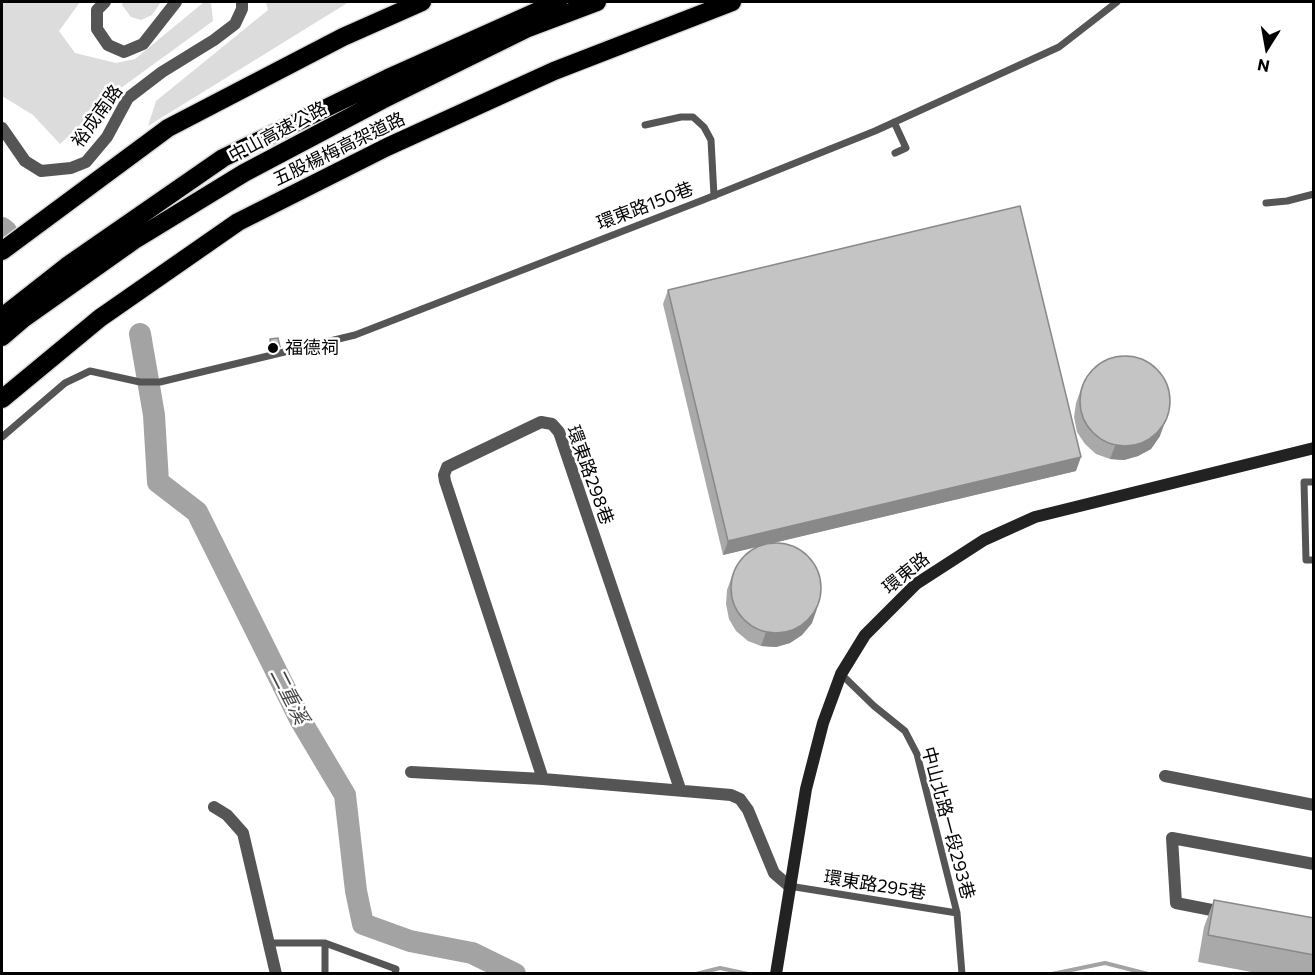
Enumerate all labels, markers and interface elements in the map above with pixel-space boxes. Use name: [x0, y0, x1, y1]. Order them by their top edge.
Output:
north arrow: [1237, 18, 1297, 78]
text: N: [1256, 56, 1271, 77]
street label: 裕成南路: [67, 81, 127, 151]
street label: 中山高速公路: [225, 97, 331, 167]
street label: 五股楊梅高架道路: [270, 108, 408, 190]
street label: 環東路150巷: [594, 178, 696, 234]
place label: 福德祠: [285, 337, 339, 359]
marker: 福德祠: [266, 341, 280, 355]
street label: 環東路298巷: [562, 423, 618, 527]
street label: 環東路: [878, 548, 934, 598]
water label: 二重溪: [265, 664, 313, 728]
street label: 中山北路一段293巷: [917, 744, 979, 902]
street label: 環東路295巷: [822, 866, 928, 904]

